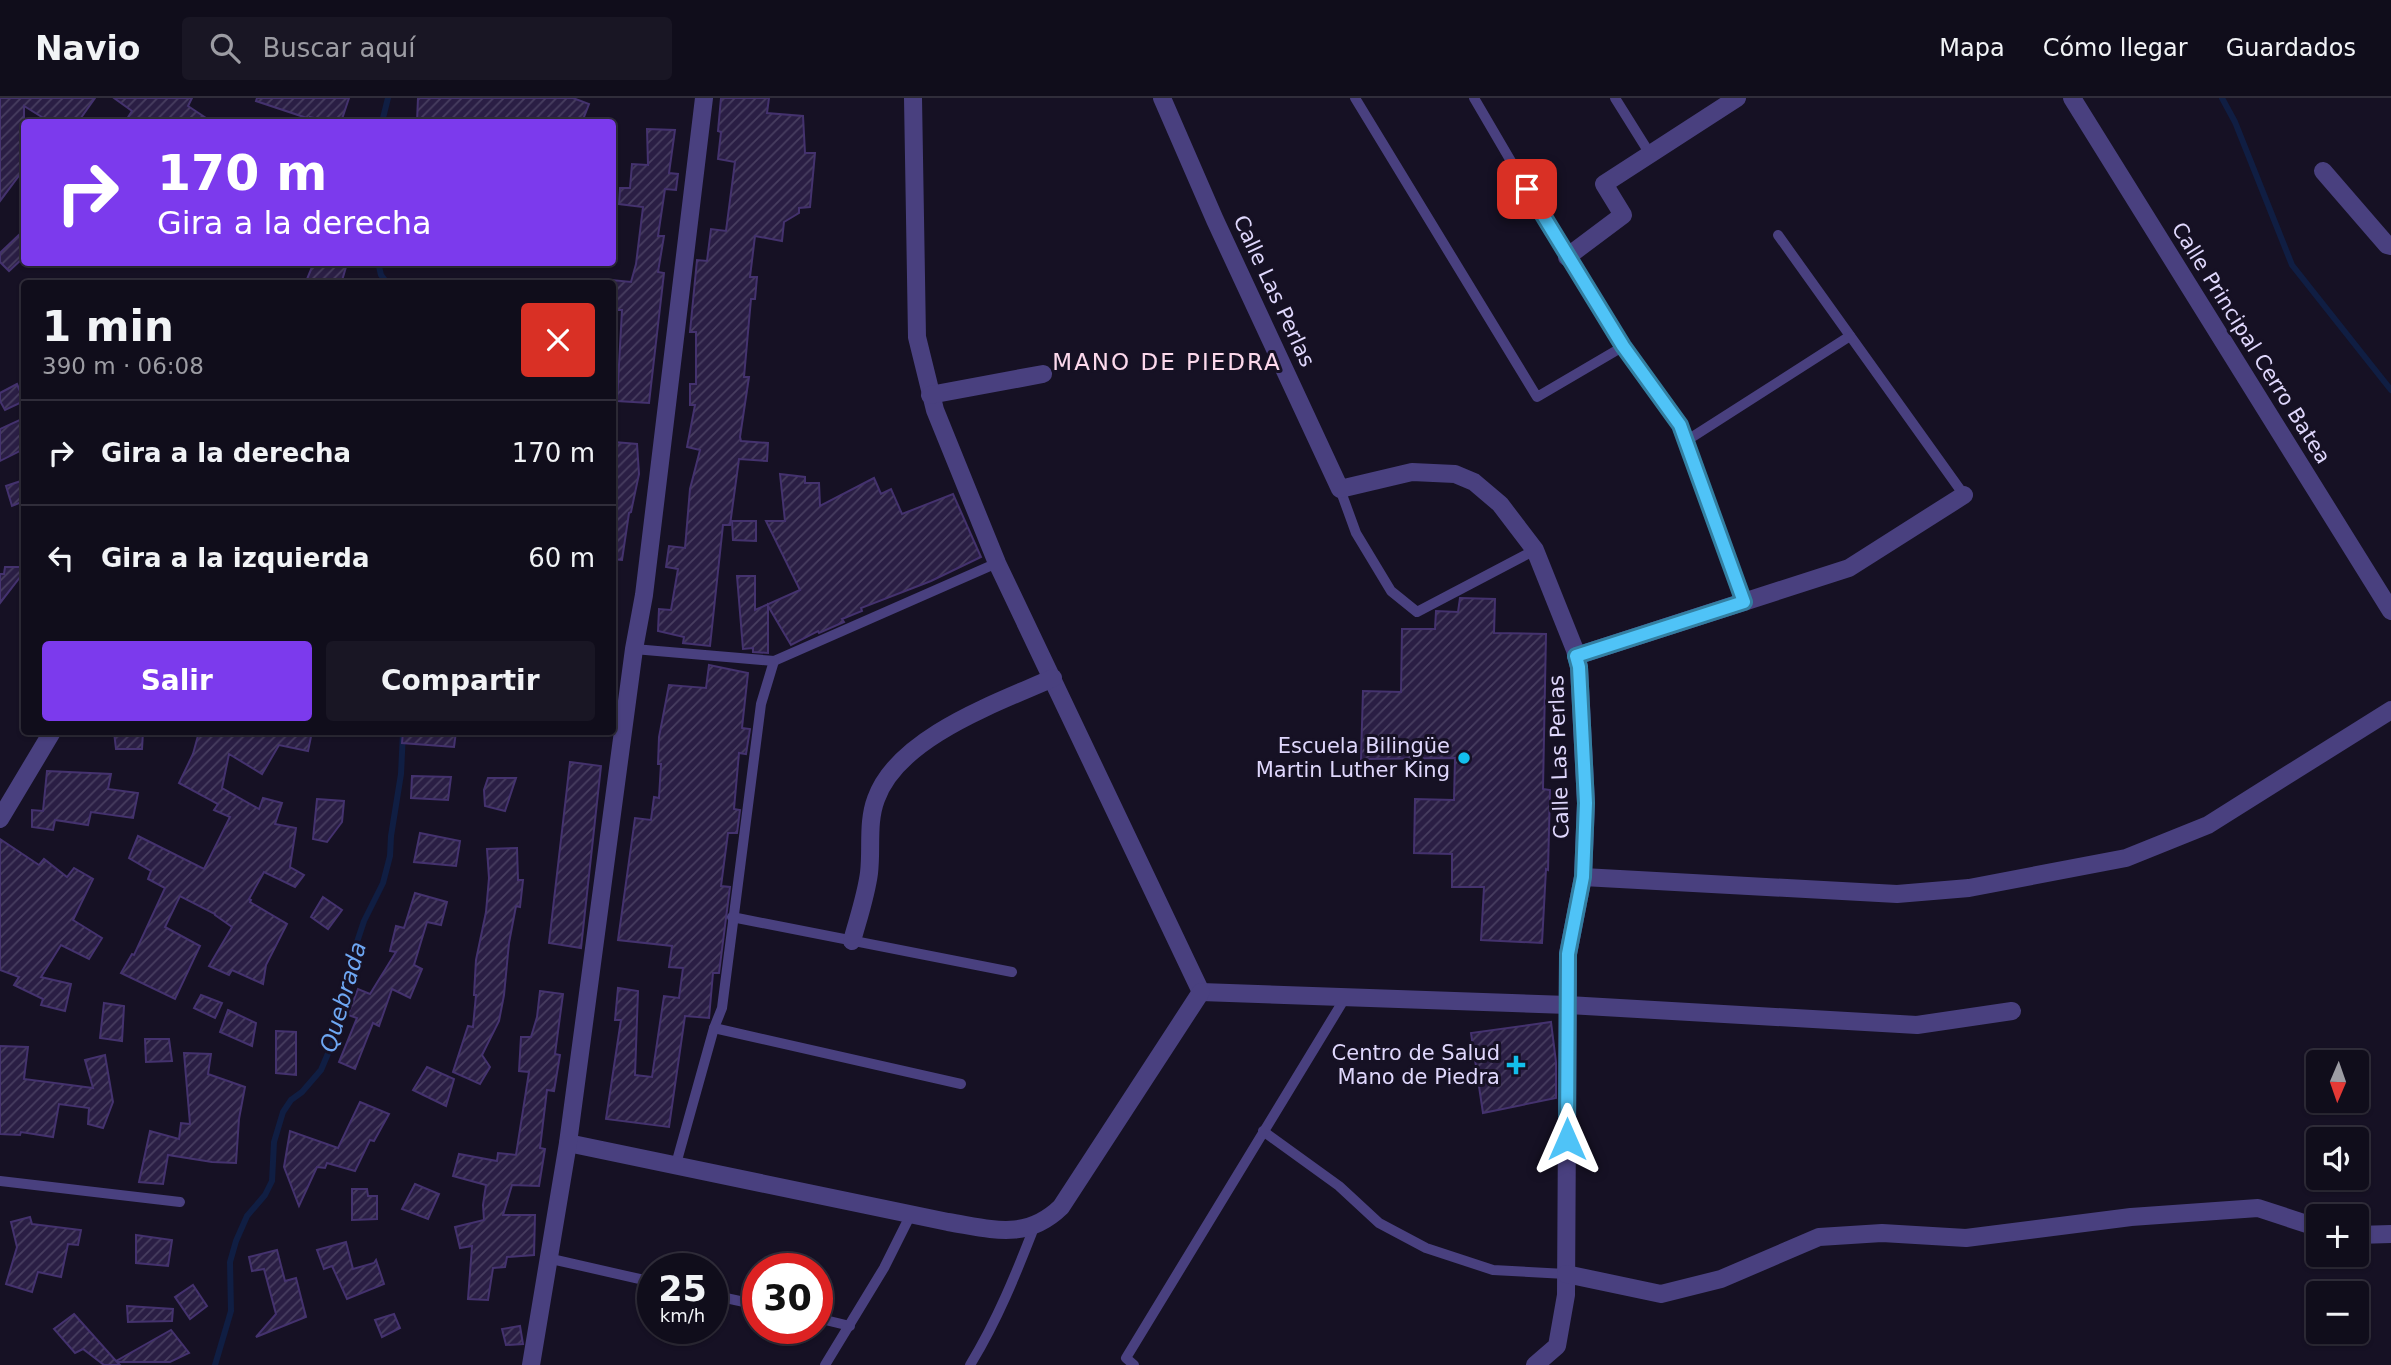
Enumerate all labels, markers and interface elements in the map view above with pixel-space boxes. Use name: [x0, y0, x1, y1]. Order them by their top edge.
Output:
search box: [182, 17, 672, 80]
text: Navio: [35, 29, 140, 68]
icon: search: [206, 29, 244, 67]
text: Buscar aquí: [262, 33, 416, 63]
text: Mapa: [1939, 34, 2005, 62]
text: Cómo llegar: [2043, 34, 2188, 62]
text: Guardados: [2226, 34, 2356, 62]
text: 170 m: [157, 145, 327, 202]
icon: right: [42, 147, 133, 238]
pin: [1497, 159, 1557, 219]
icon: arrive: [1508, 170, 1546, 208]
text: Gira a la derecha: [157, 204, 432, 242]
street label: Calle Las Perlas: [1228, 212, 1320, 370]
street label: Calle Principal Cerro Batea: [2167, 218, 2335, 468]
text: 1 min: [42, 302, 174, 351]
button: close: [521, 303, 595, 377]
district label: MANO DE PIEDRA: [1052, 349, 1282, 375]
text: 390 m · 06:08: [42, 353, 204, 379]
icon: right: [42, 434, 80, 472]
text: Gira a la derecha: [101, 438, 351, 468]
text: 170 m: [512, 438, 595, 468]
icon: left: [42, 539, 80, 577]
text: Gira a la izquierda: [101, 543, 369, 573]
text: 60 m: [528, 543, 595, 573]
button: Salir: [42, 641, 312, 721]
button: Compartir: [326, 641, 595, 721]
street label: Calle Las Perlas: [1544, 675, 1574, 839]
place label: Escuela Bilingüe Martin Luther King: [1256, 734, 1450, 782]
marker: Escuela Bilingüe Martin Luther King: [1456, 750, 1472, 766]
water label: Quebrada: [315, 939, 371, 1055]
place label: Centro de Salud Mano de Piedra: [1332, 1041, 1500, 1089]
north arrow: [2306, 1050, 2370, 1113]
map controls: [2306, 1050, 2369, 1344]
marker: Centro de Salud Mano de Piedra: [1506, 1055, 1526, 1075]
position arrow: [1530, 1102, 1604, 1176]
button: sound: [2306, 1127, 2369, 1190]
button: +: [2306, 1204, 2369, 1267]
speed limit sign: 30: [742, 1253, 833, 1344]
text: 25: [658, 1269, 707, 1309]
button: −: [2306, 1281, 2369, 1344]
text: km/h: [660, 1305, 705, 1326]

